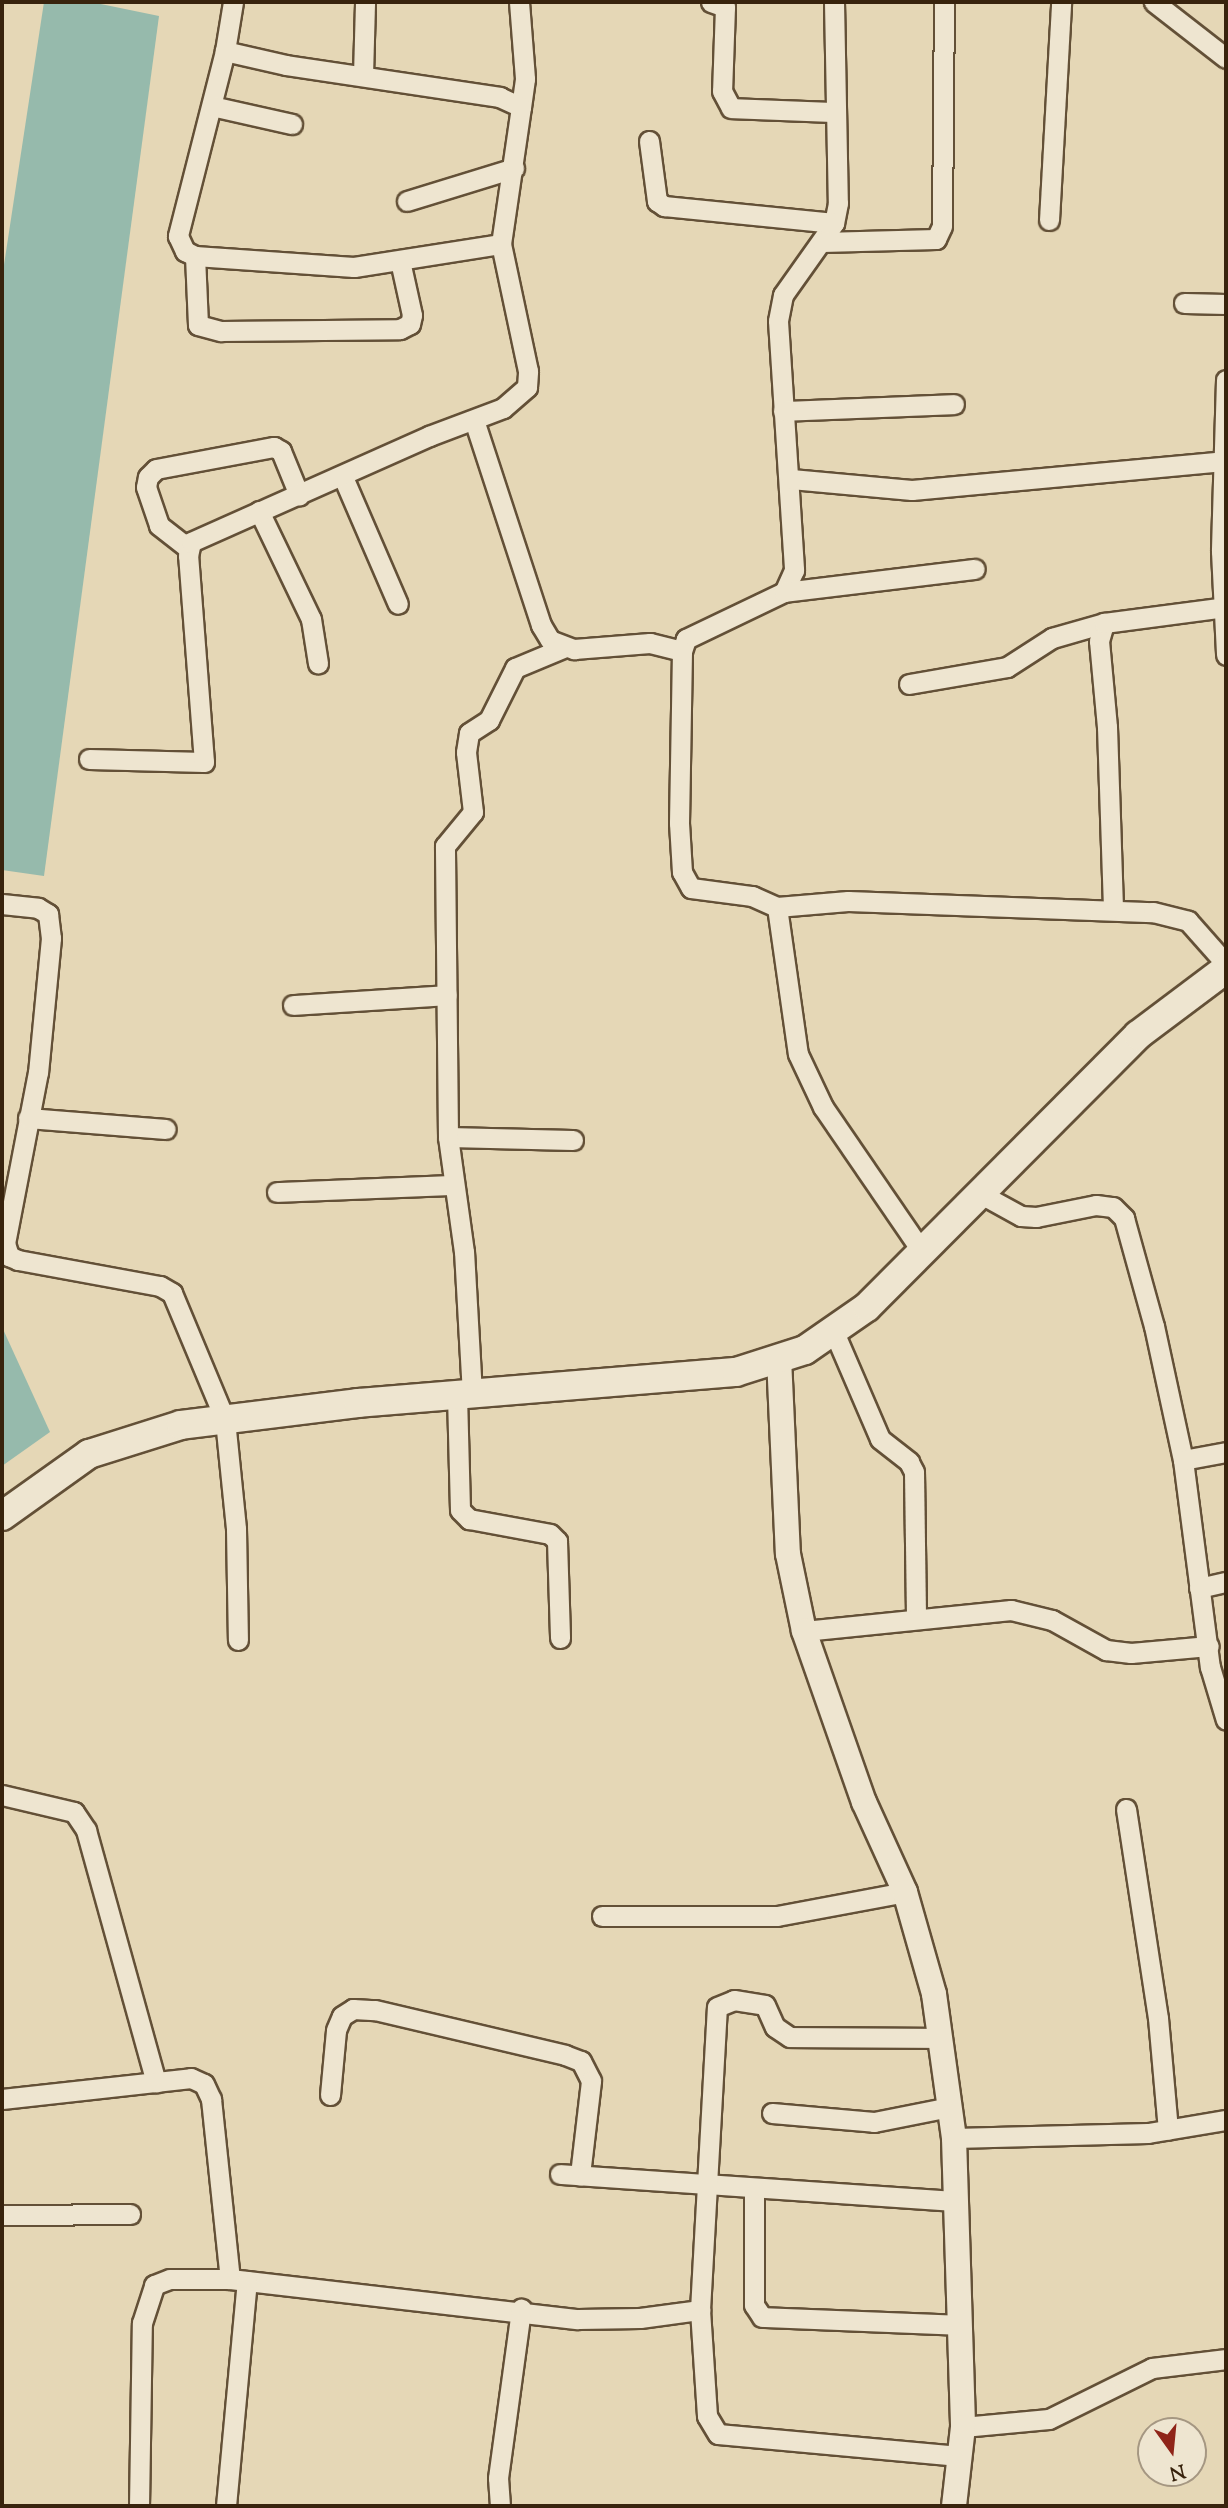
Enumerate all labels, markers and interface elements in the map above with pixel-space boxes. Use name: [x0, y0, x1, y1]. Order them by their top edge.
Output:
north arrow: [1137, 2417, 1207, 2487]
text: N: [1166, 2456, 1188, 2486]

